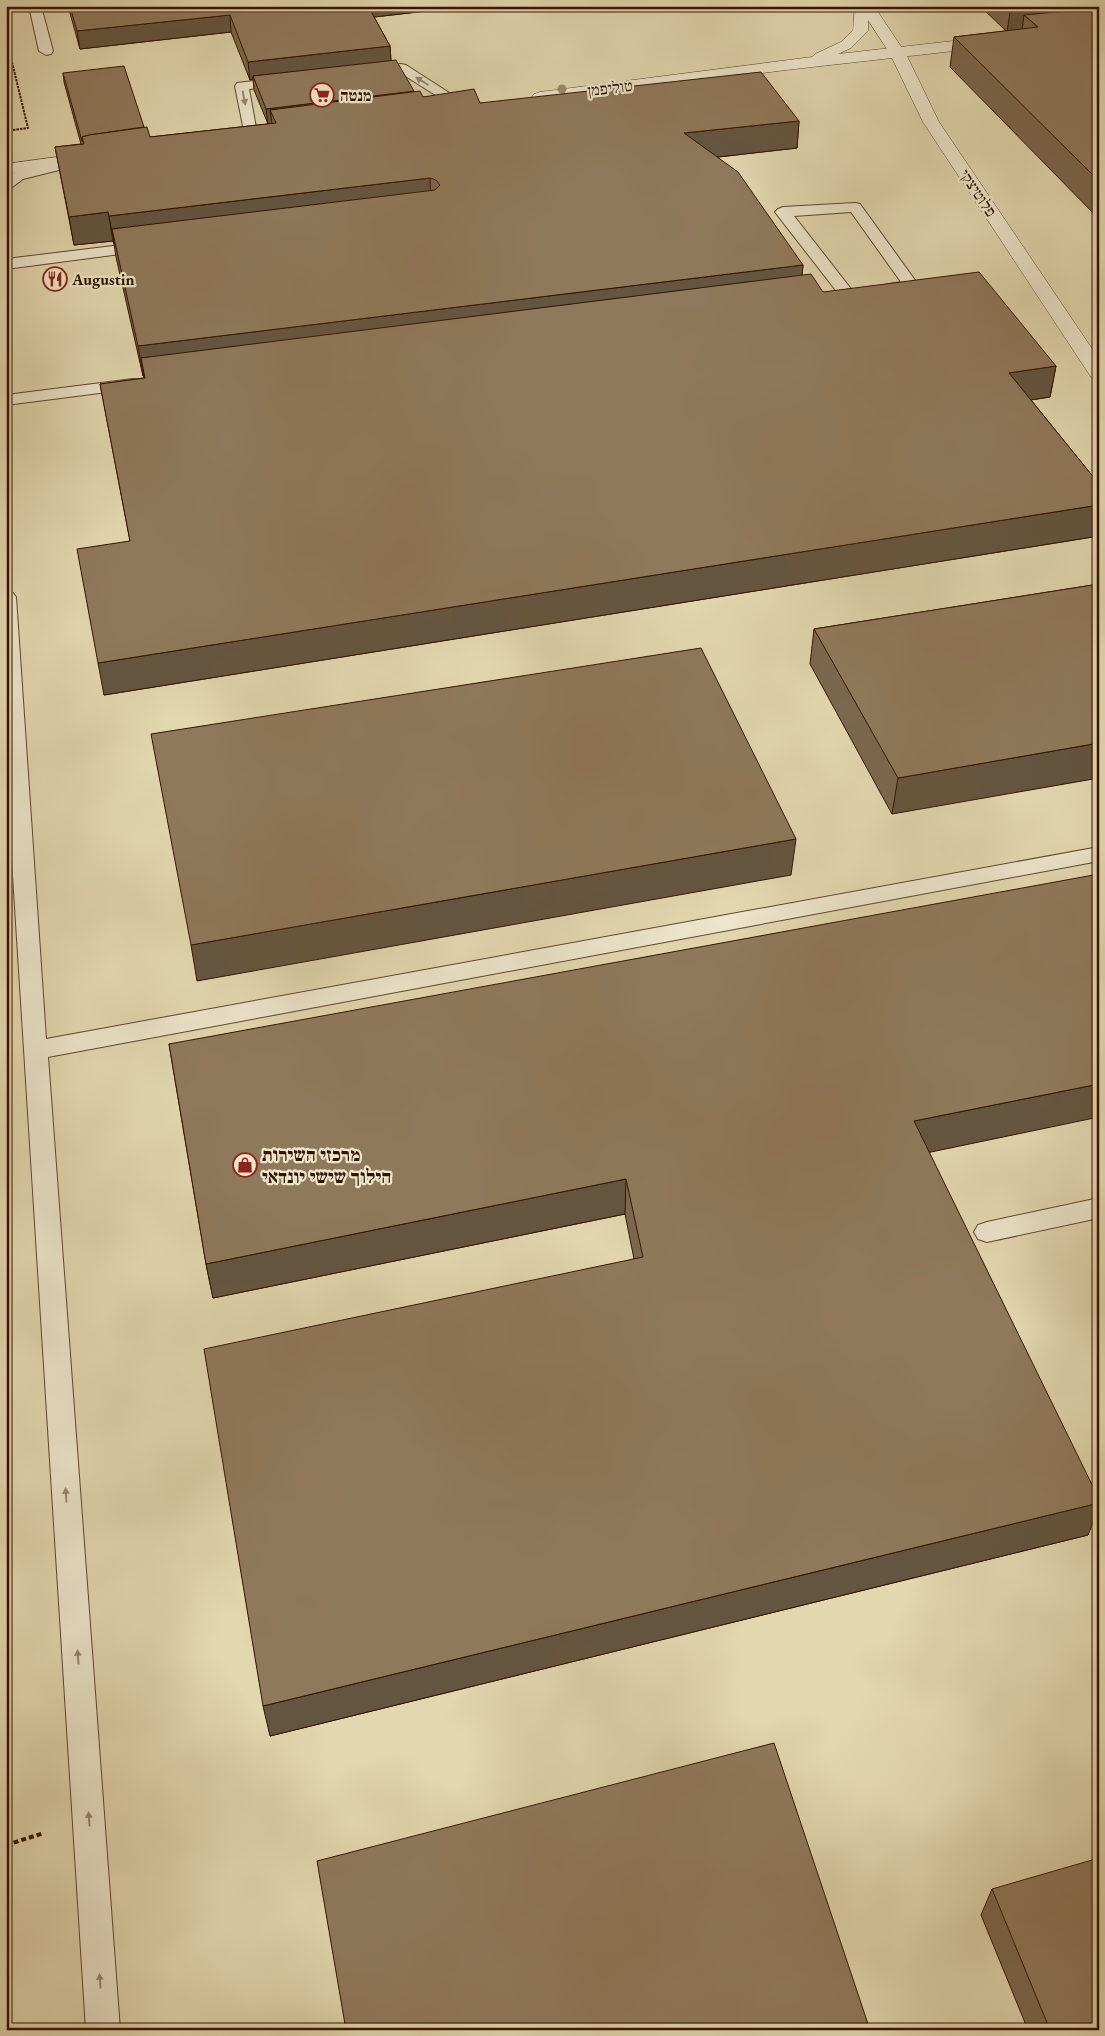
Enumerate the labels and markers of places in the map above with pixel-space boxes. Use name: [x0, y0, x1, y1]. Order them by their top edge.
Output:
supermarket icon: מנטה: [309, 82, 335, 108]
place label: מנטה: [340, 85, 371, 106]
restaurant icon: Augustin: [42, 266, 68, 292]
place label: Augustin: [71, 269, 135, 290]
place label: מרכזי השירות הילוך שישי יונדאי: [262, 1142, 391, 1189]
shop icon: מרכזי השירות הילוך שישי יונדאי: [232, 1152, 258, 1178]

